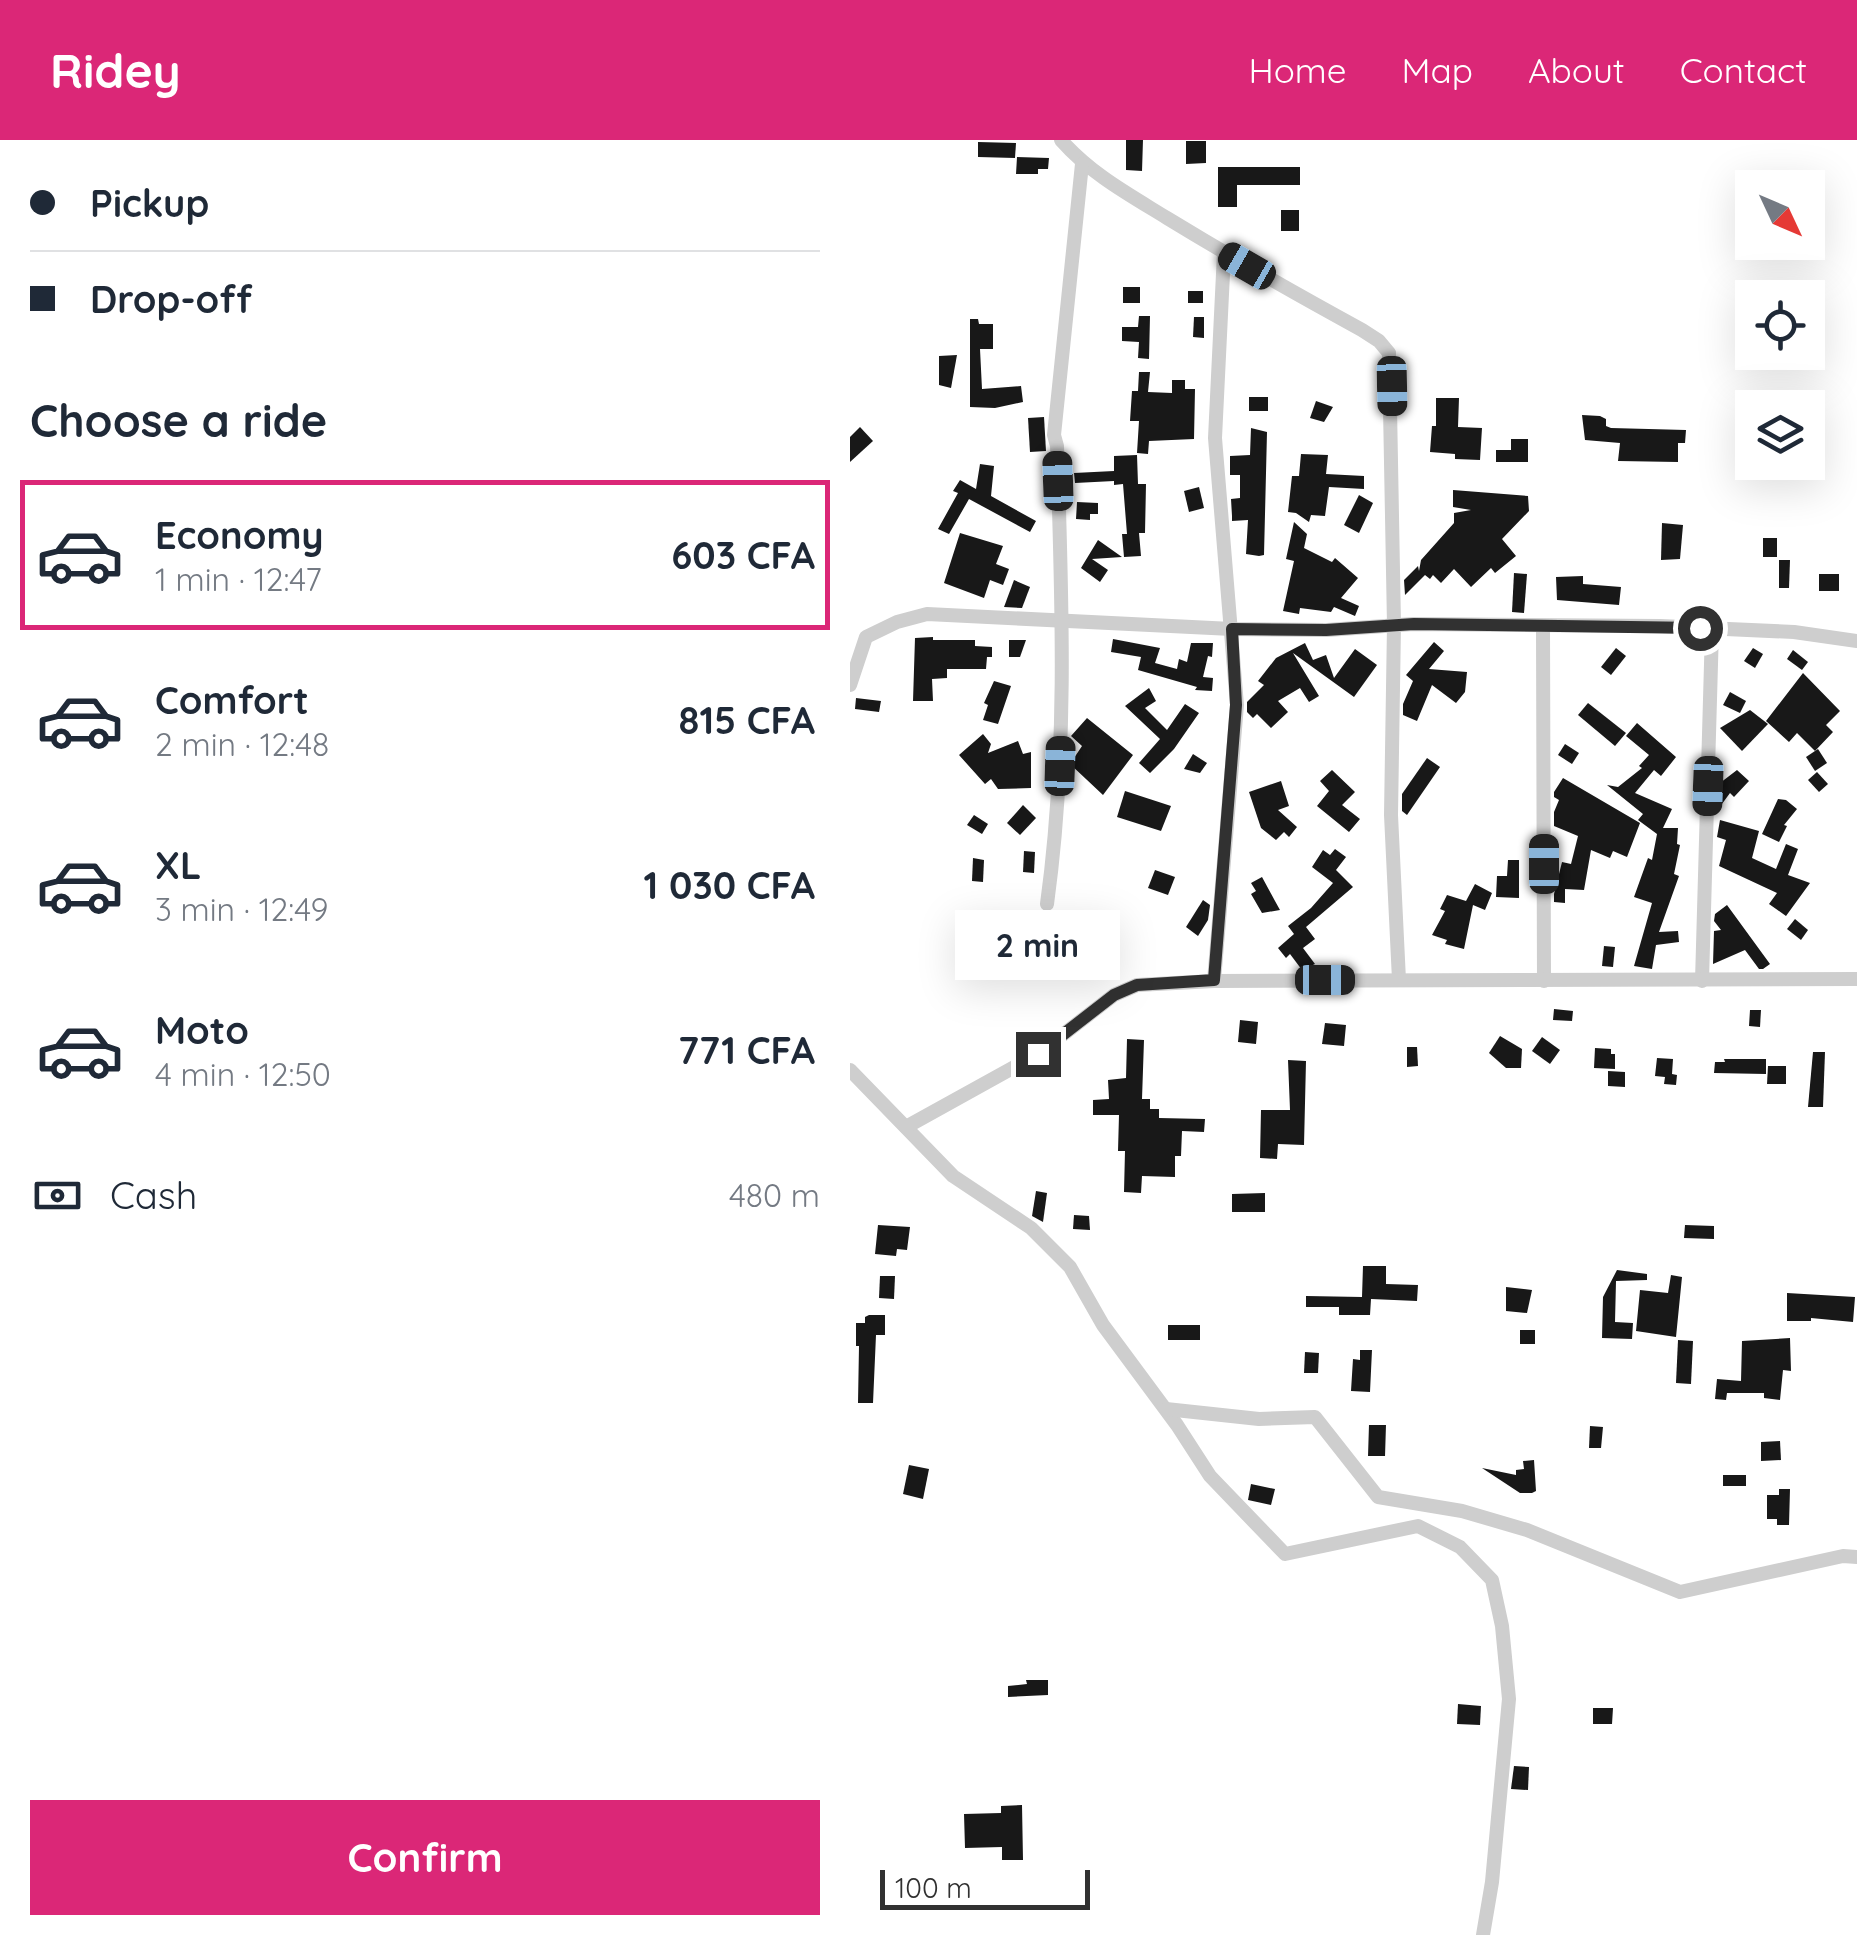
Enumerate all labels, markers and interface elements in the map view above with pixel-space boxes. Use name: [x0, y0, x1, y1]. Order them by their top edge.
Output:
text: Ridey: [50, 40, 181, 100]
text: Home: [1249, 48, 1347, 92]
text: Map: [1402, 48, 1473, 92]
text: About: [1528, 48, 1625, 92]
text: Contact: [1680, 48, 1807, 92]
north arrow: [1735, 170, 1825, 260]
map controls: [1735, 170, 1825, 480]
text: Pickup: [90, 179, 209, 227]
car: [1214, 238, 1280, 294]
text: Drop-off: [90, 275, 252, 323]
button: locate: [1735, 280, 1825, 370]
car: [1376, 356, 1408, 416]
button: layers: [1735, 390, 1825, 480]
text: Choose a ride: [30, 392, 327, 448]
car: [1042, 450, 1074, 512]
icon: car: [35, 510, 125, 600]
text: Economy: [155, 511, 324, 559]
text: 603 CFA: [671, 531, 815, 579]
text: 1 min · 12:47: [155, 559, 322, 599]
route start: [1678, 606, 1723, 651]
icon: car: [35, 675, 125, 765]
text: Comfort: [155, 676, 309, 724]
text: 815 CFA: [679, 696, 815, 744]
text: 2 min · 12:48: [155, 724, 329, 764]
car: [1044, 735, 1076, 797]
car: [1692, 755, 1724, 817]
car: [1529, 834, 1559, 894]
icon: car: [35, 840, 125, 930]
text: XL: [155, 841, 201, 889]
text: 1 030 CFA: [644, 861, 815, 909]
text: 3 min · 12:49: [155, 889, 328, 929]
callout: 2 min: [956, 909, 1120, 979]
text: 2 min: [996, 925, 1079, 965]
car: [1295, 965, 1355, 995]
icon: car: [35, 1005, 125, 1095]
text: Moto: [155, 1006, 249, 1054]
text: 771 CFA: [678, 1026, 815, 1074]
route end: [1016, 1032, 1061, 1077]
text: 4 min · 12:50: [155, 1054, 331, 1094]
icon: cash: [30, 1168, 85, 1223]
text: Cash: [110, 1171, 197, 1219]
text: 480 m: [729, 1175, 820, 1215]
button: Confirm: [30, 1800, 820, 1915]
scale bar: [880, 1865, 1090, 1910]
text: 100 m: [895, 1870, 972, 1905]

